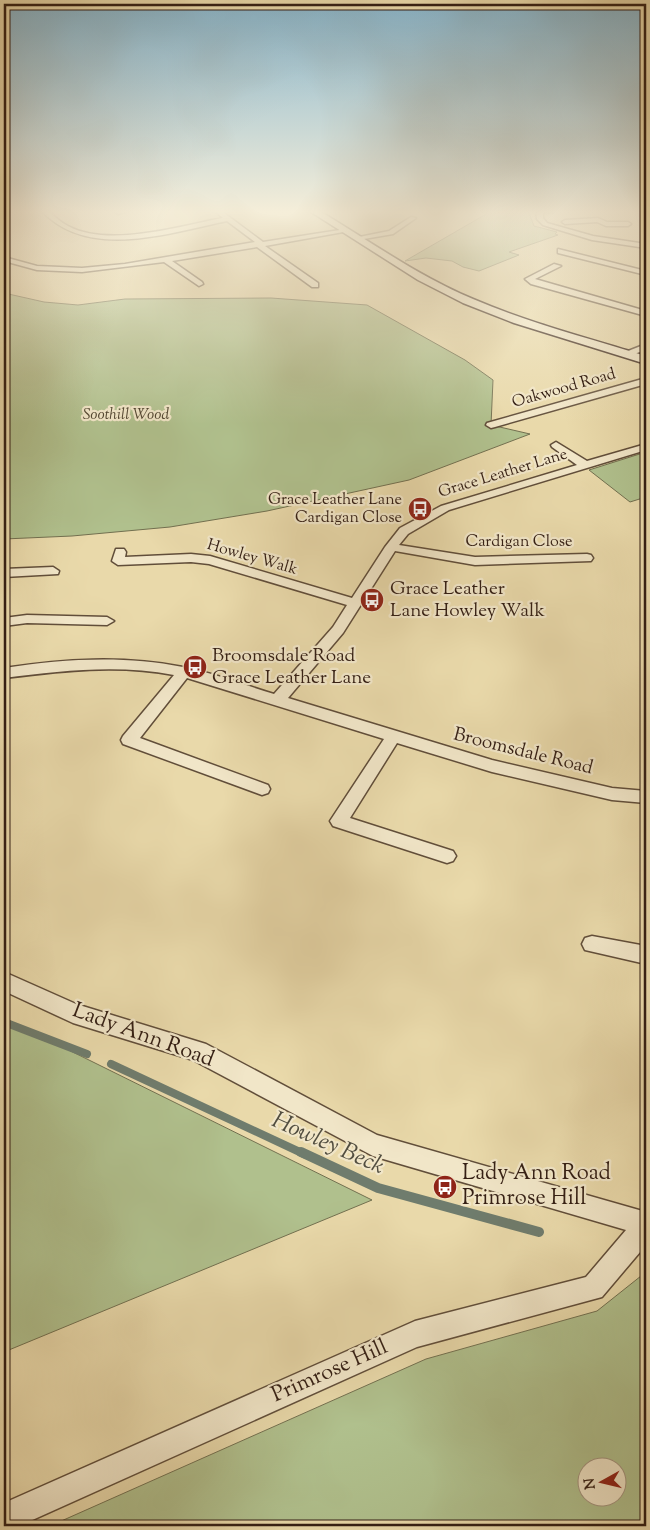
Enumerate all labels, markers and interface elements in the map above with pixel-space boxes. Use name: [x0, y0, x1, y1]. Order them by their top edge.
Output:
street label: Oakwood Road: [509, 363, 619, 415]
park label: Soothill Wood: [83, 404, 169, 427]
street label: Grace Leather Lane: [436, 443, 570, 505]
place label: Grace Leather Lane Cardigan Close: [268, 489, 402, 530]
bus stop icon: Grace Leather Lane Cardigan Close: [407, 496, 433, 522]
street label: Cardigan Close: [465, 531, 573, 554]
street label: Howley Walk: [204, 534, 300, 582]
place label: Grace Leather Lane Howley Walk: [390, 576, 546, 625]
bus stop icon: Grace Leather Lane Howley Walk: [359, 587, 385, 613]
place label: Broomsdale Road Grace Leather Lane: [212, 643, 371, 692]
bus stop icon: Broomsdale Road Grace Leather Lane: [182, 654, 208, 680]
street label: Broomsdale Road: [450, 722, 596, 782]
street label: Lady Ann Road: [68, 995, 218, 1077]
water label: Howley Beck: [266, 1104, 390, 1184]
place label: Lady Ann Road Primrose Hill: [462, 1158, 611, 1215]
bus stop icon: Lady Ann Road Primrose Hill: [432, 1174, 458, 1200]
street label: Primrose Hill: [267, 1332, 393, 1412]
north arrow: [578, 1458, 628, 1508]
text: N: [580, 1477, 602, 1490]

